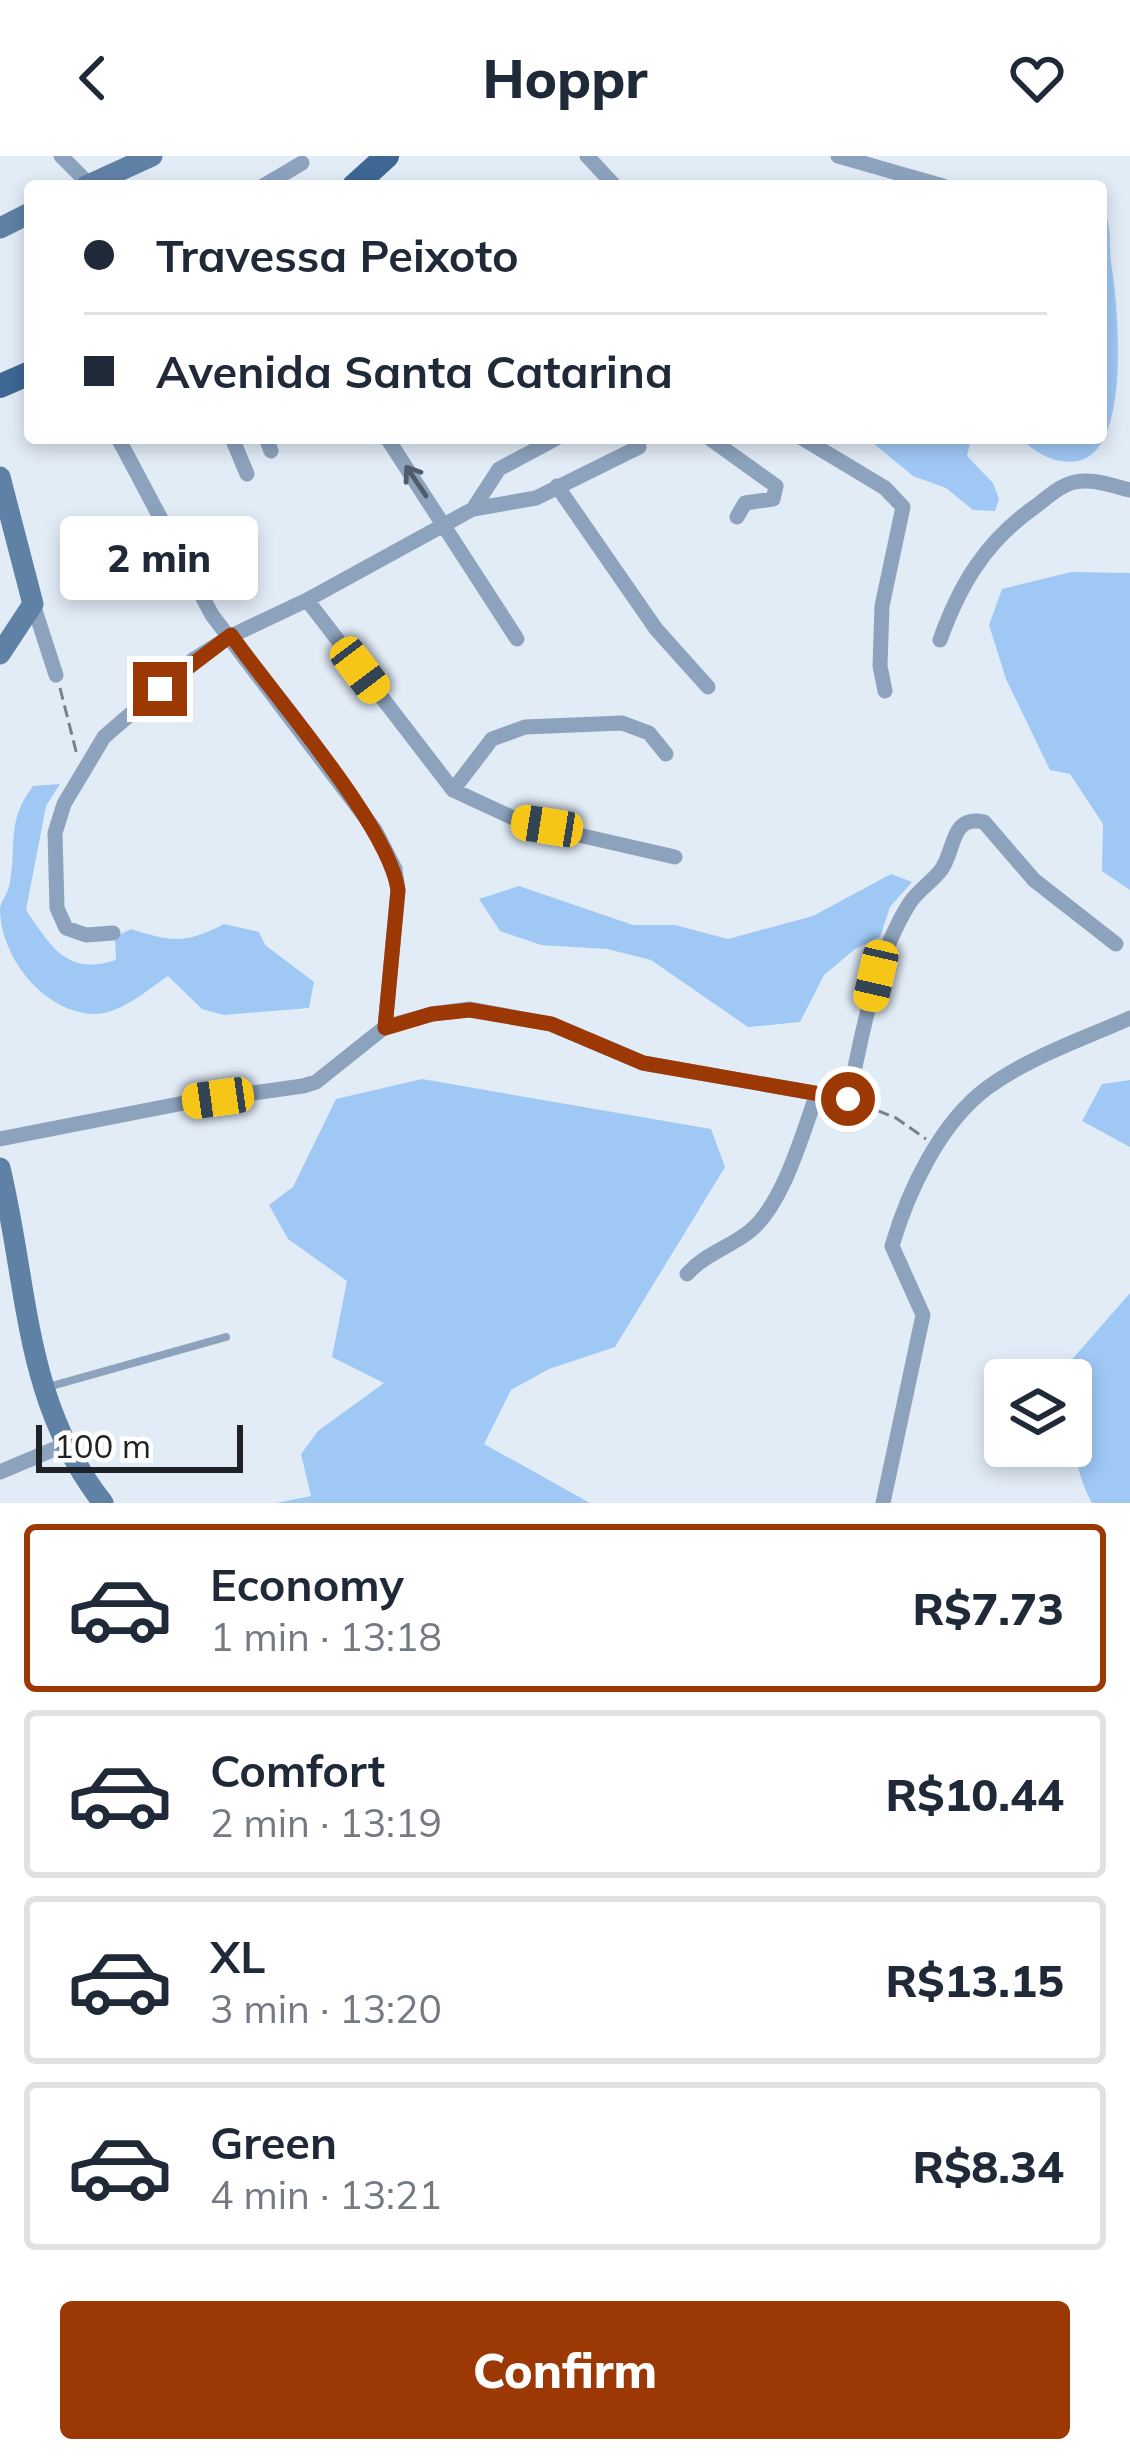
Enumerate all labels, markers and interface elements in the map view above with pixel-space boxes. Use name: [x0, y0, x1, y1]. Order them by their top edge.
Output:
text: Hoppr: [482, 44, 648, 112]
icon: back: [60, 45, 126, 111]
icon: heart: [1004, 45, 1070, 111]
text: Travessa Peixoto: [156, 227, 519, 283]
text: Avenida Santa Catarina: [156, 343, 673, 399]
one-way arrow: [403, 464, 428, 498]
callout: 2 min: [61, 515, 259, 599]
text: 2 min: [107, 533, 211, 582]
car: [324, 630, 396, 710]
route end: [133, 662, 187, 716]
car: [509, 803, 585, 849]
car: [850, 937, 902, 1015]
route start: [821, 1072, 875, 1126]
car: [180, 1075, 256, 1121]
map controls: [984, 1359, 1092, 1467]
button: layers: [984, 1359, 1092, 1467]
scale bar: [36, 1419, 243, 1472]
text: 100 m: [54, 1425, 151, 1466]
icon: car: [66, 1554, 174, 1662]
text: Economy: [210, 1556, 404, 1612]
text: R$7.73: [912, 1580, 1064, 1636]
text: 1 min · 13:18: [210, 1612, 442, 1661]
icon: car: [66, 1740, 174, 1848]
text: Comfort: [210, 1742, 385, 1798]
text: R$10.44: [885, 1766, 1064, 1822]
text: 2 min · 13:19: [210, 1798, 442, 1847]
icon: car: [66, 1926, 174, 2034]
text: XL: [210, 1928, 265, 1984]
text: R$13.15: [885, 1952, 1064, 2008]
text: 3 min · 13:20: [210, 1984, 442, 2033]
icon: car: [66, 2112, 174, 2220]
text: Green: [210, 2114, 337, 2170]
text: R$8.34: [912, 2138, 1064, 2194]
text: 4 min · 13:21: [210, 2170, 442, 2219]
button: Confirm: [60, 2301, 1070, 2439]

